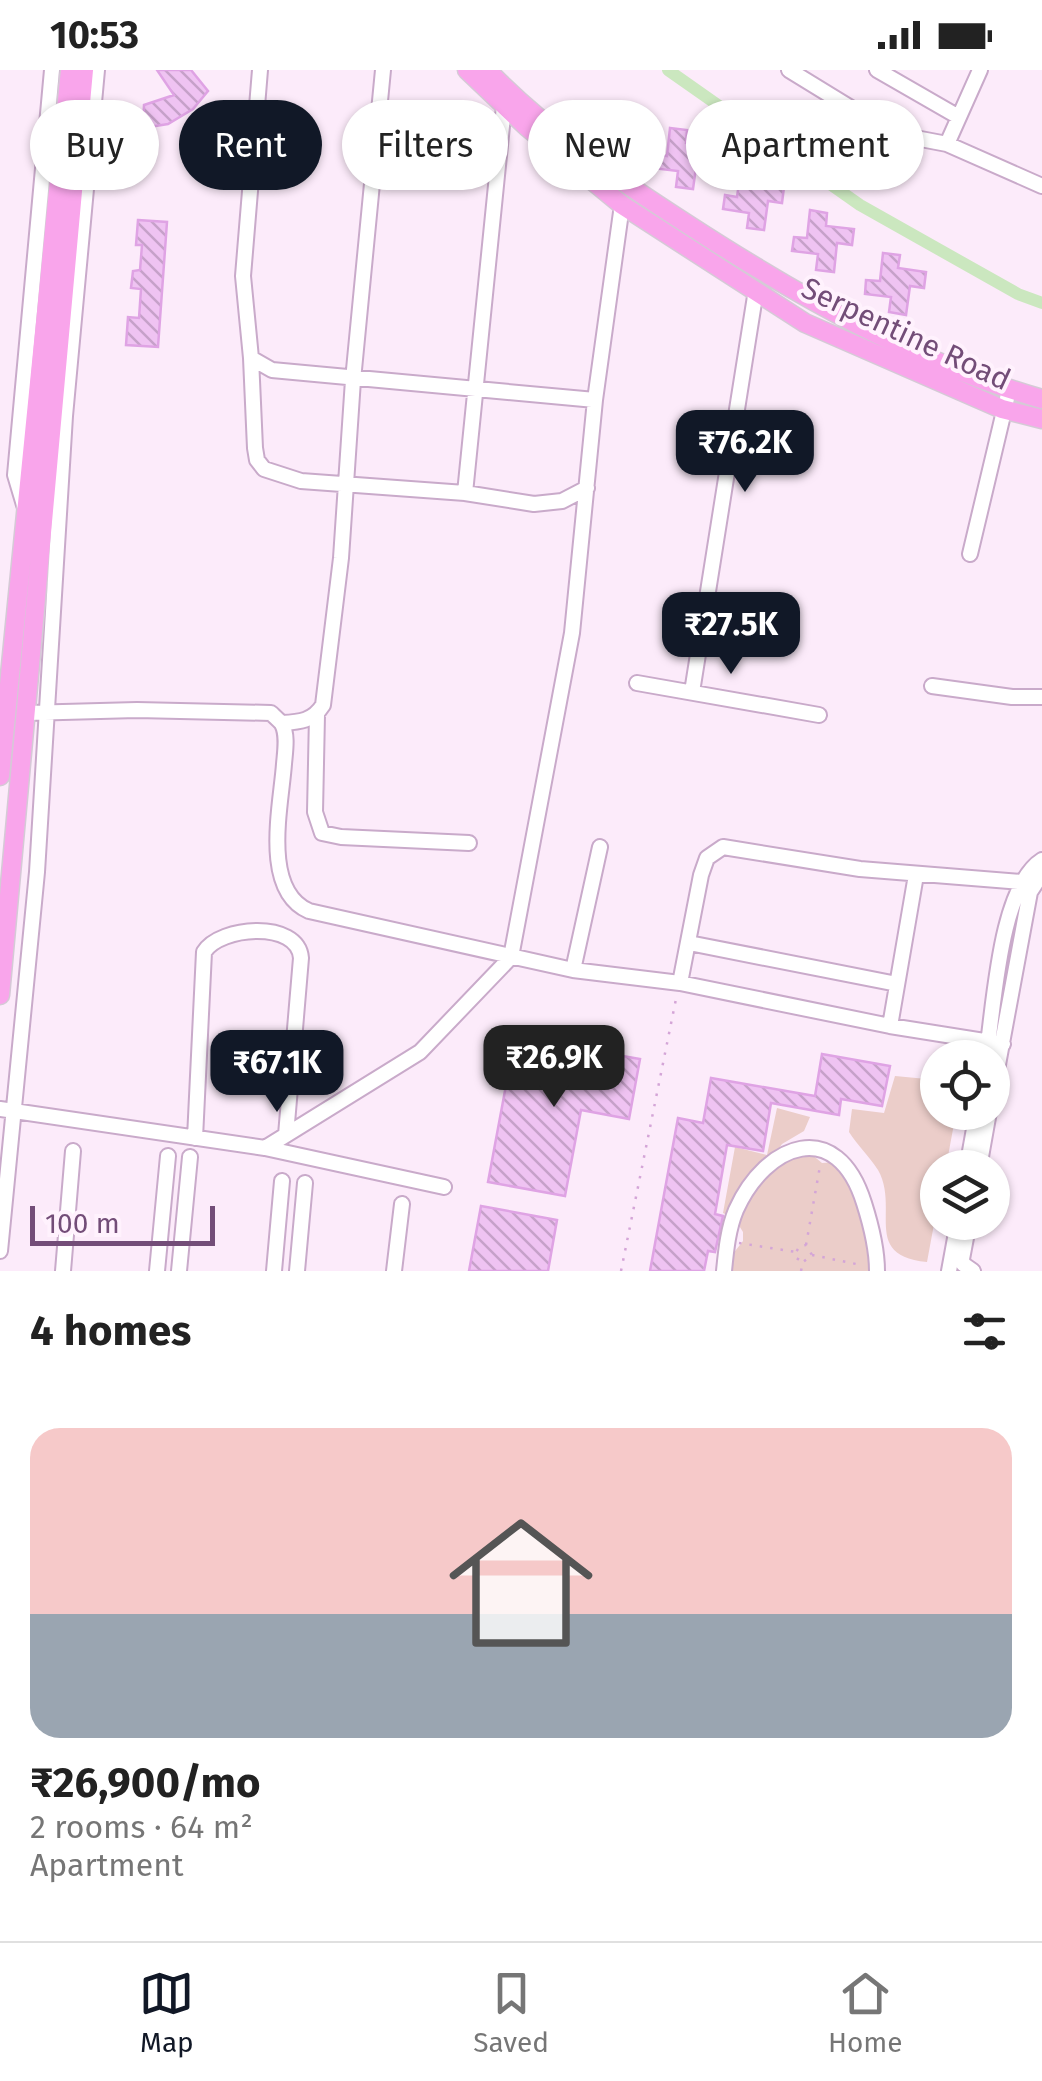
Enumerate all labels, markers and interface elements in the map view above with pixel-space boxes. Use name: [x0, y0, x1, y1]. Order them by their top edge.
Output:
text: 10:53: [50, 12, 139, 58]
chip: Buy: [30, 100, 159, 190]
chip: Rent: [179, 100, 322, 190]
chip: Filters: [342, 100, 508, 190]
chip: New: [528, 100, 666, 190]
chip: Apartment: [686, 100, 924, 190]
street label: Serpentine Road: [796, 270, 1016, 398]
pin: ₹76.2K: [664, 410, 826, 495]
text: ₹76.2K: [698, 423, 792, 461]
pin: ₹27.5K: [650, 592, 812, 677]
text: ₹27.5K: [684, 605, 778, 643]
pin: ₹26.9K: [473, 1025, 635, 1110]
pin: ₹67.1K: [196, 1030, 358, 1115]
text: ₹26.9K: [505, 1038, 603, 1076]
map controls: [920, 1040, 1010, 1240]
button: locate: [920, 1040, 1010, 1130]
text: ₹67.1K: [232, 1043, 322, 1081]
button: layers: [920, 1150, 1010, 1240]
scale bar: [30, 1201, 215, 1246]
text: 100 m: [45, 1207, 120, 1240]
icon: filters: [957, 1304, 1012, 1359]
text: 4 homes: [30, 1306, 191, 1356]
icon: home: [431, 1493, 611, 1673]
text: ₹26,900/mo: [30, 1758, 261, 1808]
text: 2 rooms · 64 m²: [30, 1808, 253, 1846]
text: Apartment: [30, 1846, 184, 1884]
tab: Map: [139, 1966, 194, 2059]
tab: Saved: [473, 1966, 549, 2059]
tab: Home: [828, 1966, 903, 2059]

